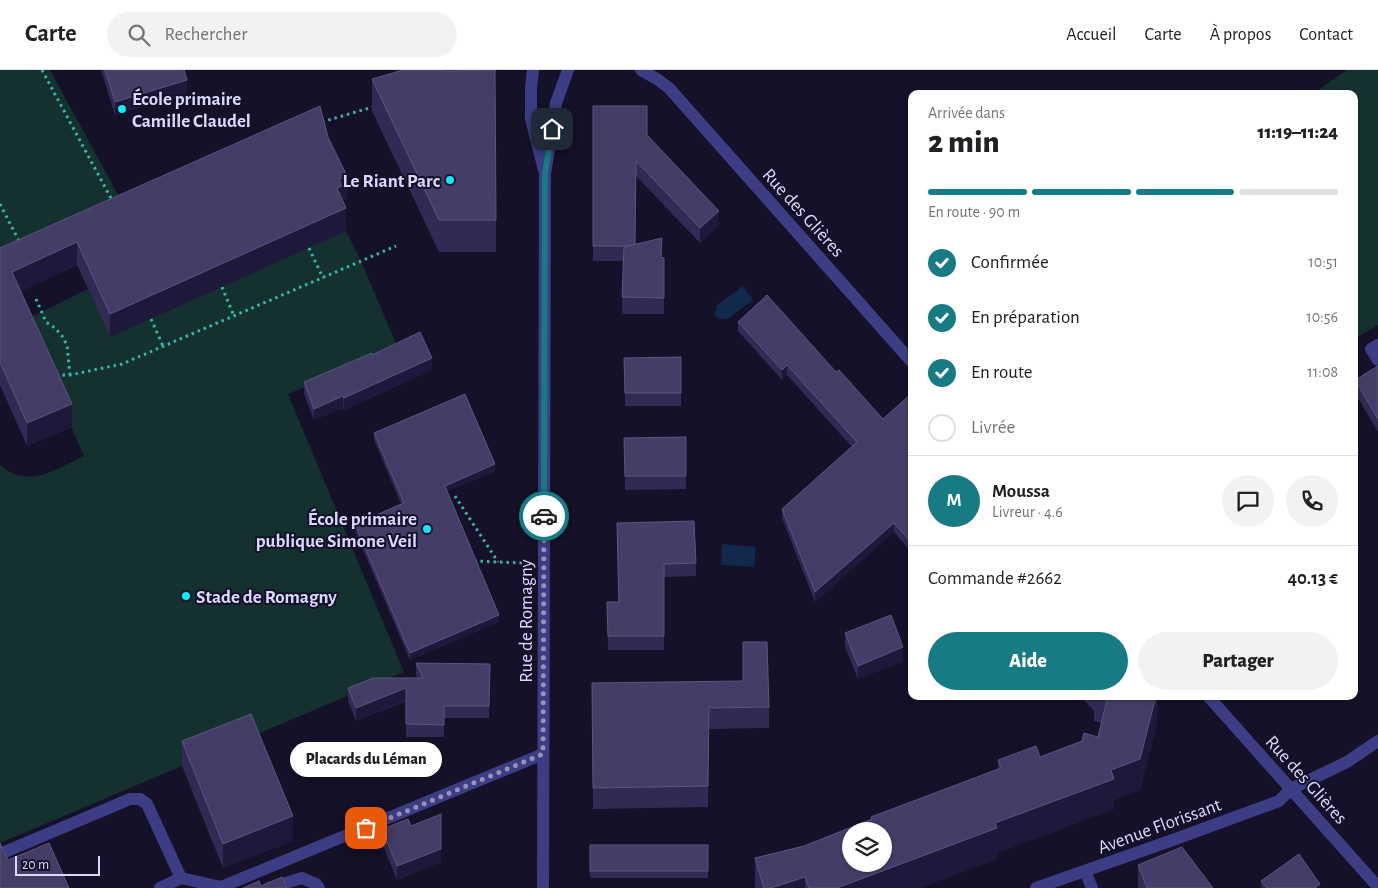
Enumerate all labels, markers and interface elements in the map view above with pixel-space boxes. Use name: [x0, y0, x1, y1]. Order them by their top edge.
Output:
search box: [107, 12, 457, 57]
icon: search: [125, 21, 153, 49]
text: Carte: [25, 22, 77, 46]
text: Rechercher: [165, 25, 247, 44]
text: Accueil: [1066, 26, 1117, 44]
text: Carte: [1145, 26, 1182, 44]
text: À propos: [1210, 26, 1271, 44]
text: Contact: [1299, 26, 1353, 44]
place label: École primaire Camille Claudel: [132, 88, 251, 131]
marker: École primaire Camille Claudel: [116, 103, 128, 115]
text: Arrivée dans: [928, 105, 1005, 121]
pin: [531, 108, 573, 150]
icon: home: [538, 115, 566, 143]
text: 11:19–11:24: [1258, 123, 1338, 142]
text: 2 min: [928, 126, 1000, 158]
street label: Rue des Glières: [758, 165, 847, 261]
place label: Le Riant Parc: [343, 172, 441, 191]
marker: Le Riant Parc: [444, 174, 456, 186]
text: En route · 90 m: [928, 204, 1020, 220]
icon: check: [928, 249, 956, 277]
text: Confirmée: [971, 253, 1049, 272]
text: 10:51: [1308, 254, 1338, 270]
icon: check: [928, 304, 956, 332]
text: En préparation: [971, 308, 1080, 327]
text: 10:56: [1306, 309, 1338, 325]
icon: check: [928, 359, 956, 387]
text: En route: [971, 363, 1033, 382]
text: 11:08: [1307, 364, 1338, 380]
text: Livrée: [971, 418, 1015, 437]
button: chat: [1222, 475, 1274, 527]
button: phone: [1286, 475, 1338, 527]
text: Moussa: [992, 482, 1050, 501]
courier: [519, 491, 569, 541]
text: M: [946, 491, 962, 510]
icon: car: [530, 502, 558, 530]
text: Livreur · 4.6: [992, 504, 1063, 520]
place label: École primaire publique Simone Veil: [256, 508, 417, 551]
marker: École primaire publique Simone Veil: [421, 523, 433, 535]
street label: Rue de Romagny: [517, 559, 536, 683]
text: Commande #2662: [928, 569, 1062, 588]
text: 40.13 €: [1287, 569, 1338, 588]
place label: Stade de Romagny: [196, 588, 337, 607]
marker: Stade de Romagny: [180, 590, 192, 602]
button: Aide: [928, 632, 1128, 690]
button: Partager: [1138, 632, 1338, 690]
street label: Rue des Glières: [1261, 732, 1350, 828]
callout: Placards du Léman: [290, 743, 442, 778]
text: Placards du Léman: [305, 751, 427, 767]
street label: Avenue Florissant: [1095, 795, 1224, 858]
pin: [345, 807, 387, 849]
icon: bag: [352, 814, 380, 842]
map controls: [842, 822, 892, 872]
button: layers: [842, 822, 892, 872]
scale bar: [15, 853, 100, 876]
text: 20 m: [22, 858, 49, 872]

